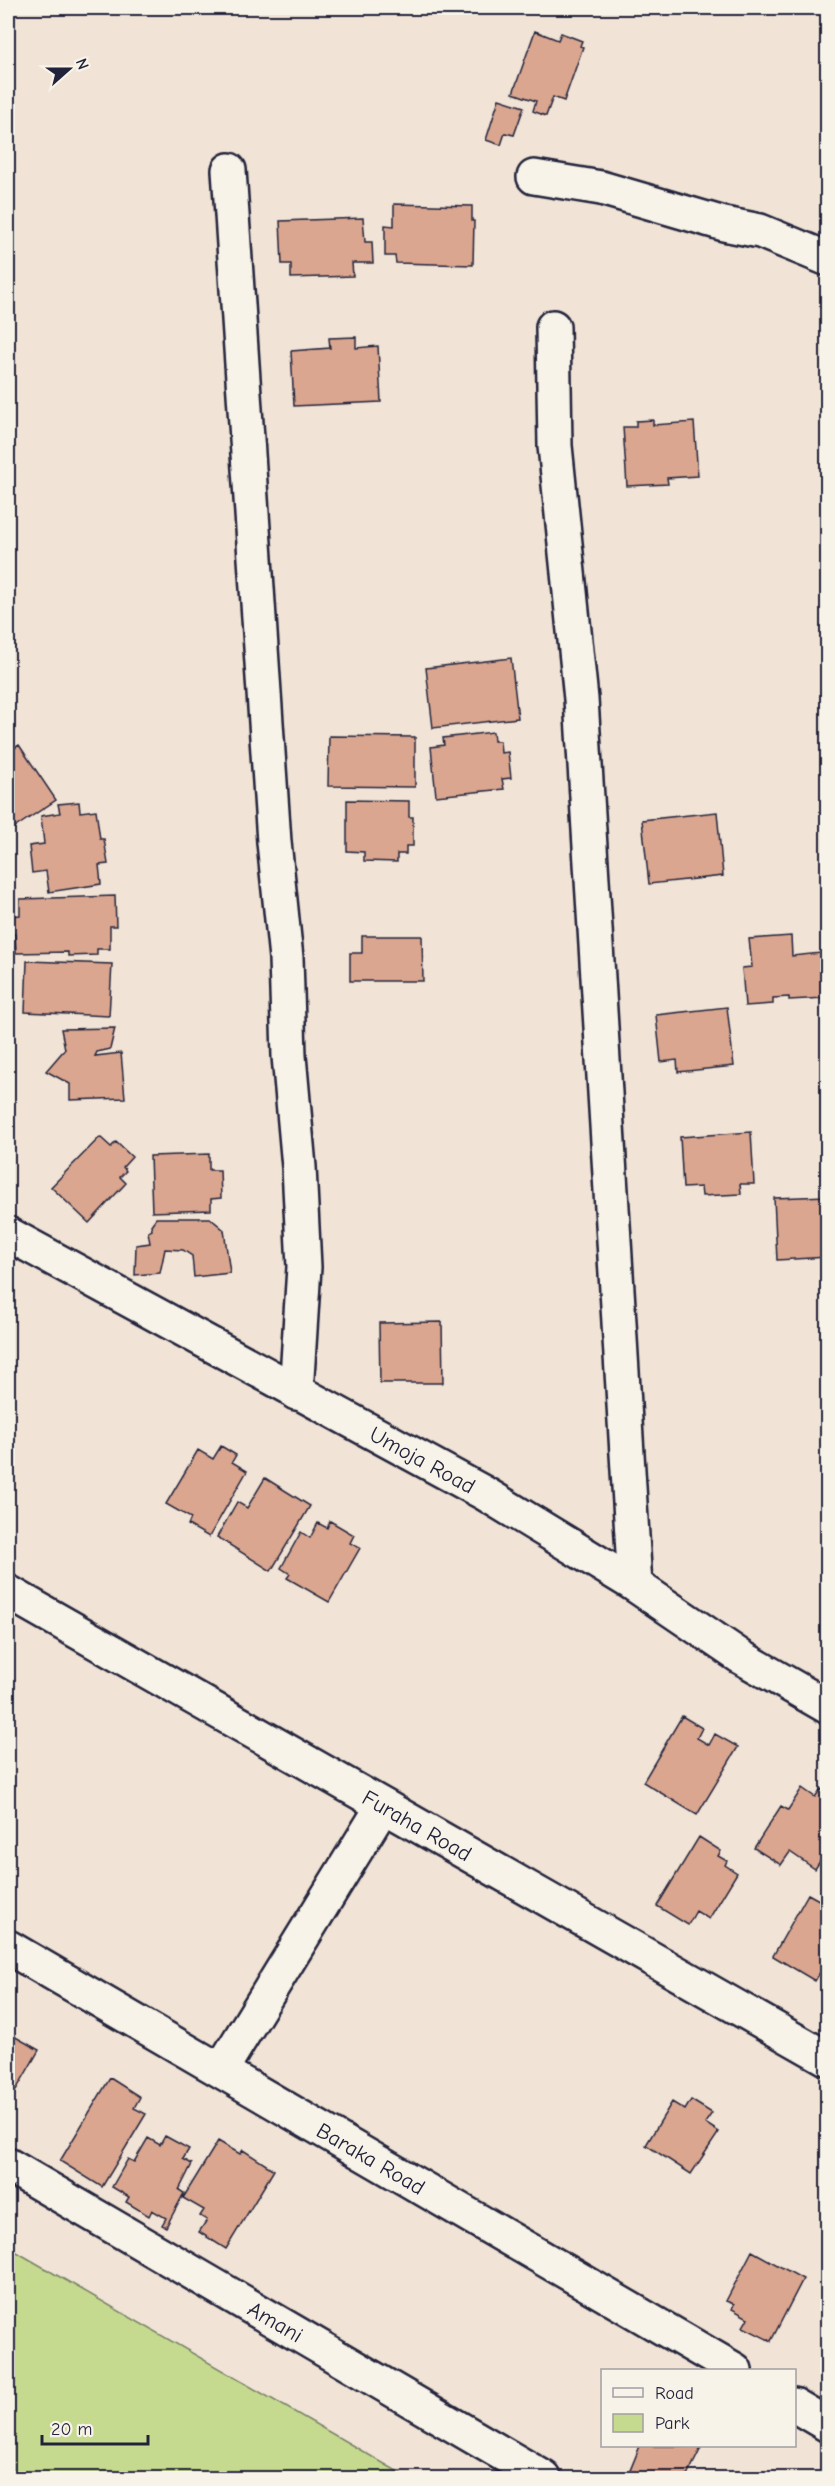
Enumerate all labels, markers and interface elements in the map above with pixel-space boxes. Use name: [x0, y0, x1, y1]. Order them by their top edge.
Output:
north arrow: [39, 39, 99, 99]
text: N: [72, 56, 92, 72]
street label: Umoja Road: [365, 1421, 479, 1500]
street label: Furaha Road: [357, 1785, 476, 1867]
street label: Baraka Road: [312, 2117, 429, 2201]
street label: Amani: [243, 2296, 307, 2348]
legend: [601, 2369, 796, 2447]
text: Road: [655, 2383, 694, 2404]
scale bar: [42, 2408, 148, 2446]
text: Park: [655, 2413, 690, 2434]
text: 20 m: [51, 2419, 92, 2440]

